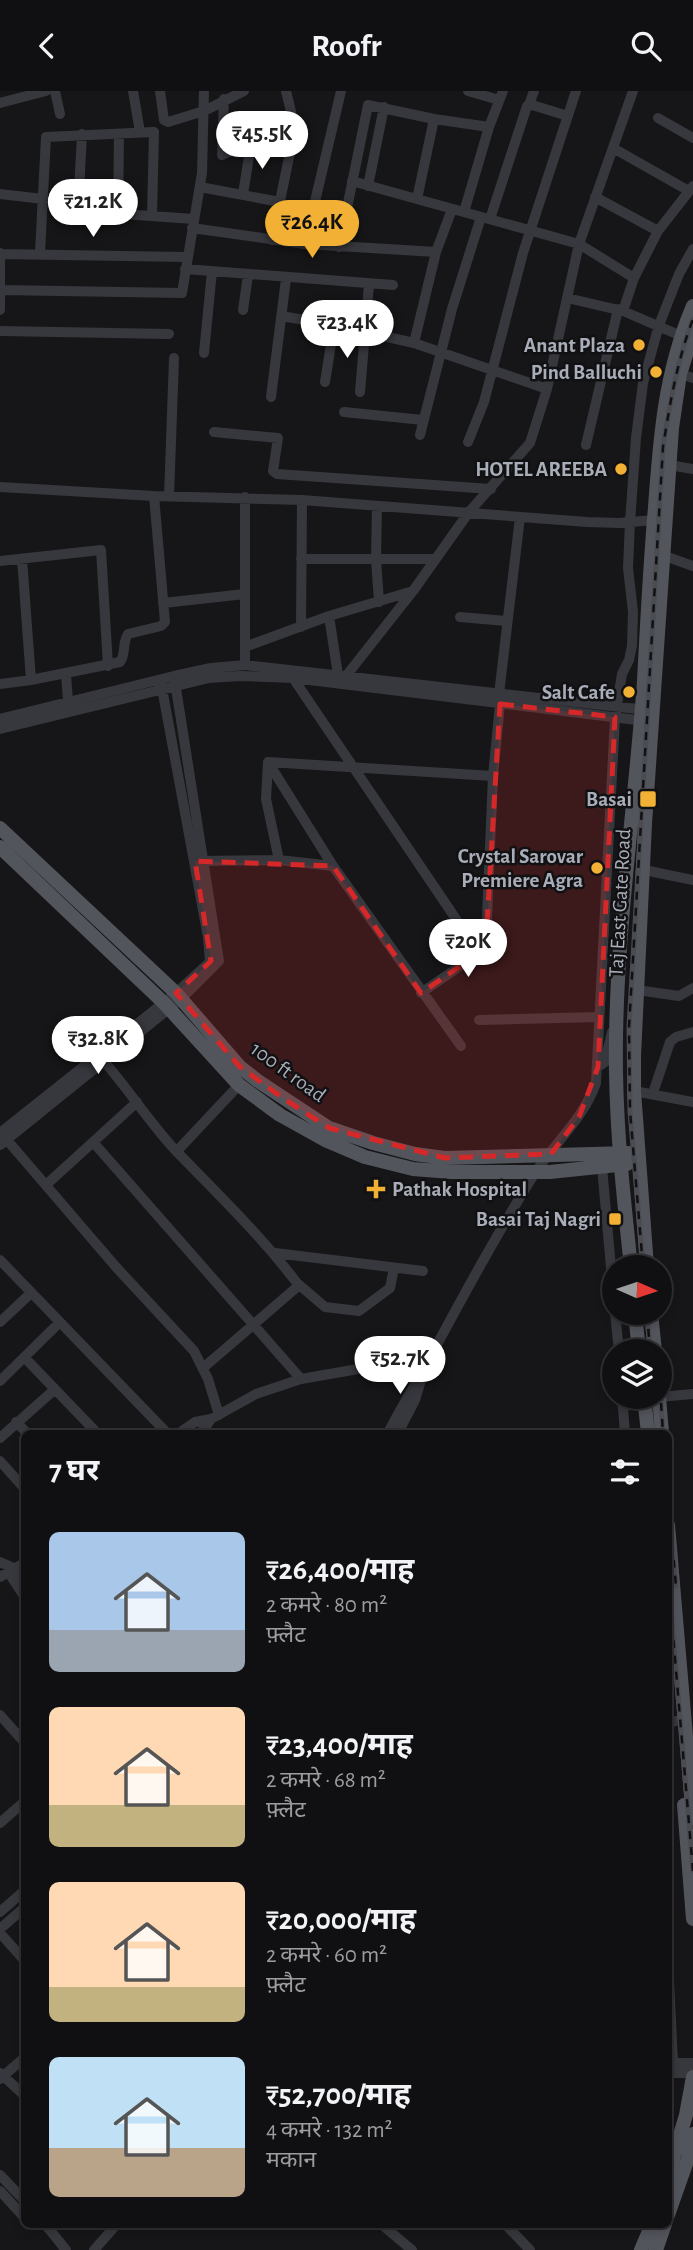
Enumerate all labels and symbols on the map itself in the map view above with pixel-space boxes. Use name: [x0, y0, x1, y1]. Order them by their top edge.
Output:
pin: ₹45.5K: [205, 111, 319, 171]
pin: ₹21.2K: [36, 179, 150, 239]
pin: ₹26.4K: [255, 201, 369, 260]
pin: ₹23.4K: [290, 301, 404, 360]
place label: Anant Plaza: [524, 335, 625, 356]
marker: Anant Plaza: [631, 337, 647, 353]
place label: Pind Balluchi: [531, 362, 642, 383]
marker: Pind Balluchi: [648, 364, 664, 380]
place label: HOTEL AREEBA: [475, 459, 607, 480]
marker: HOTEL AREEBA: [613, 461, 629, 477]
place label: Salt Cafe: [542, 682, 615, 703]
marker: Salt Cafe: [621, 684, 637, 700]
place label: Basai: [586, 789, 632, 810]
marker: Basai: [638, 789, 658, 809]
street label: Taj East Gate Road: [606, 828, 634, 978]
place label: Crystal Sarovar Premiere Agra: [458, 846, 584, 891]
marker: Crystal Sarovar Premiere Agra: [589, 860, 605, 876]
pin: ₹20K: [427, 919, 509, 979]
pin: ₹32.8K: [41, 1017, 155, 1076]
street label: 100 ft road: [247, 1038, 330, 1106]
marker: Pathak Hospital: [366, 1179, 386, 1199]
place label: Pathak Hospital: [392, 1179, 527, 1200]
place label: Basai Taj Nagri: [476, 1209, 601, 1230]
marker: Basai Taj Nagri: [607, 1211, 623, 1227]
north arrow: [602, 1255, 672, 1325]
pin: ₹52.7K: [343, 1337, 457, 1396]

